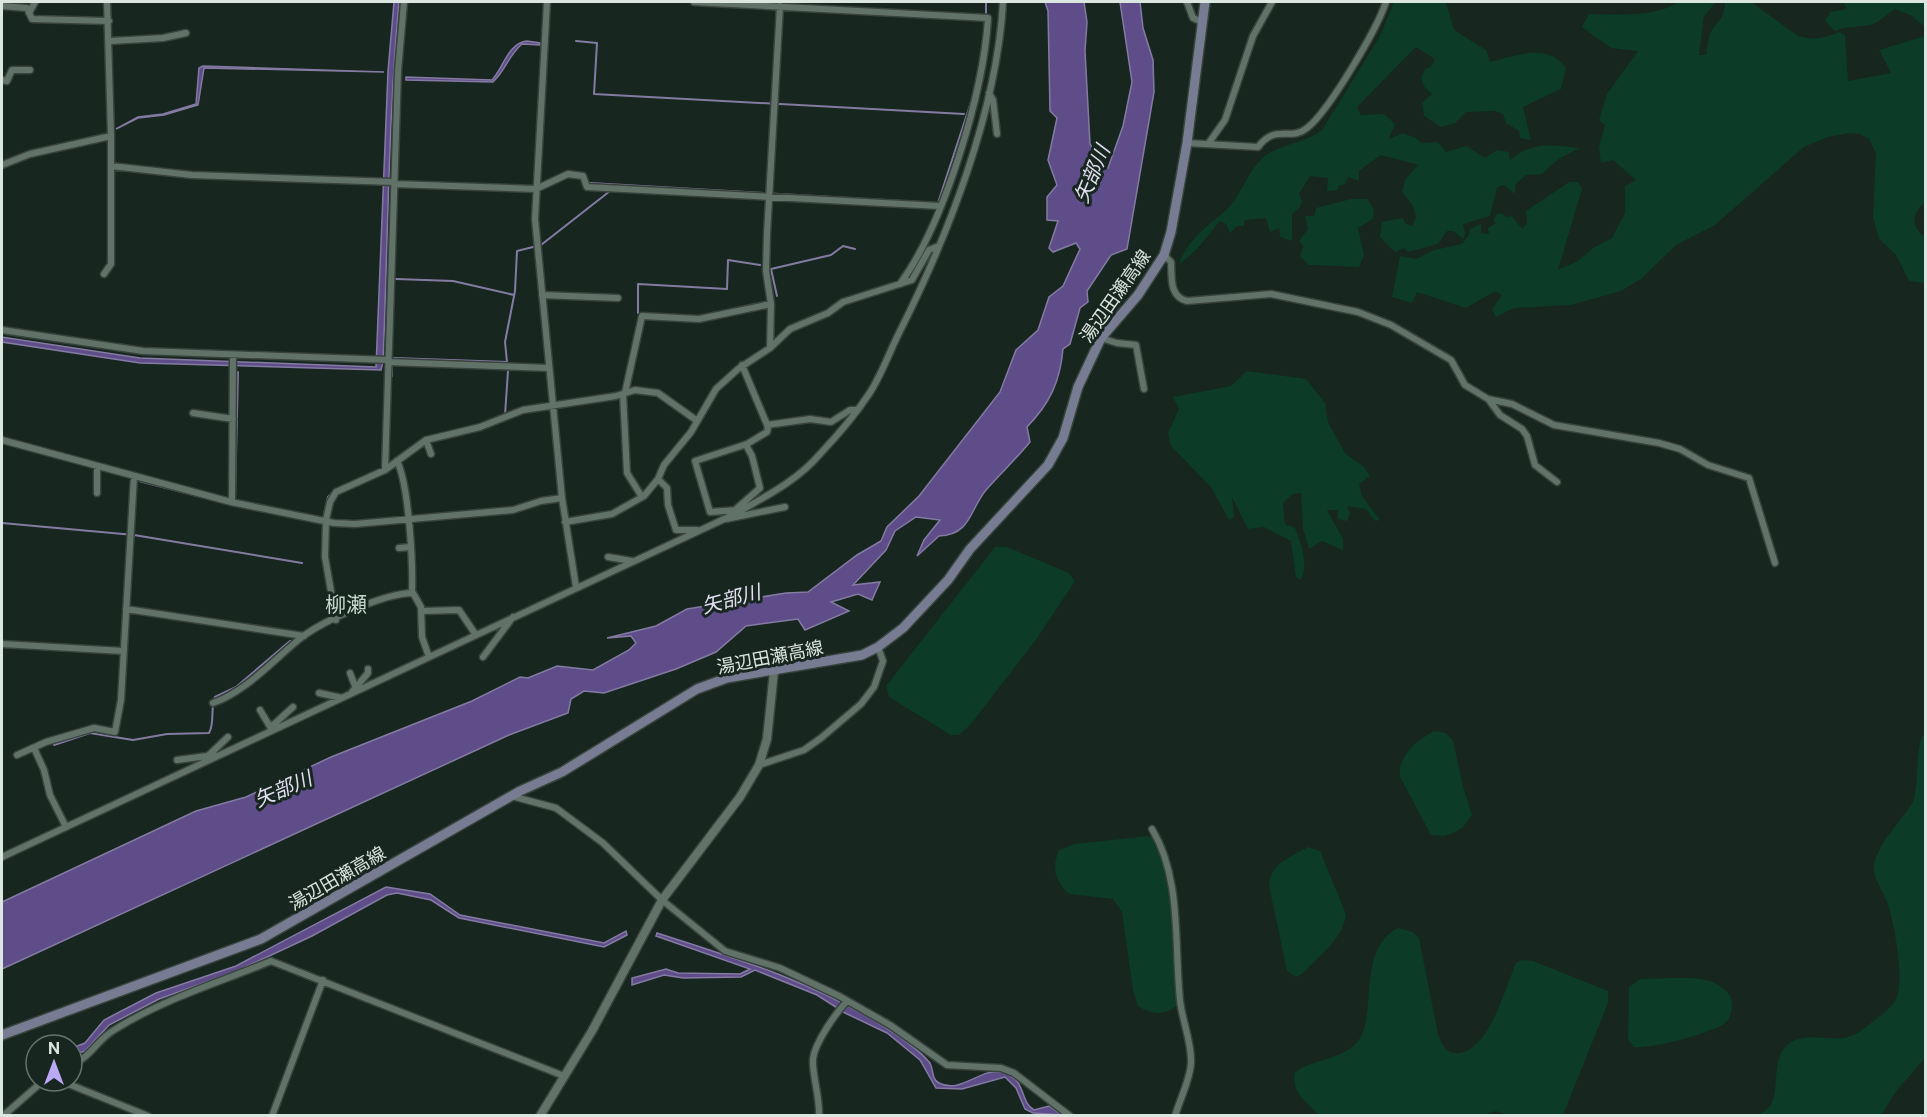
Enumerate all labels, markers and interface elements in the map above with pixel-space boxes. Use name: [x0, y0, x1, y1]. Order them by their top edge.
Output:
water label: 矢部川: [1069, 140, 1116, 206]
street label: 湯辺田瀬高線: [1075, 246, 1155, 346]
water label: 矢部川: [699, 579, 765, 618]
district label: 柳瀬: [325, 592, 367, 617]
street label: 湯辺田瀬高線: [715, 636, 825, 678]
water label: 矢部川: [251, 765, 317, 812]
street label: 湯辺田瀬高線: [285, 842, 389, 914]
north arrow: [24, 1033, 84, 1093]
text: N: [48, 1039, 60, 1058]

